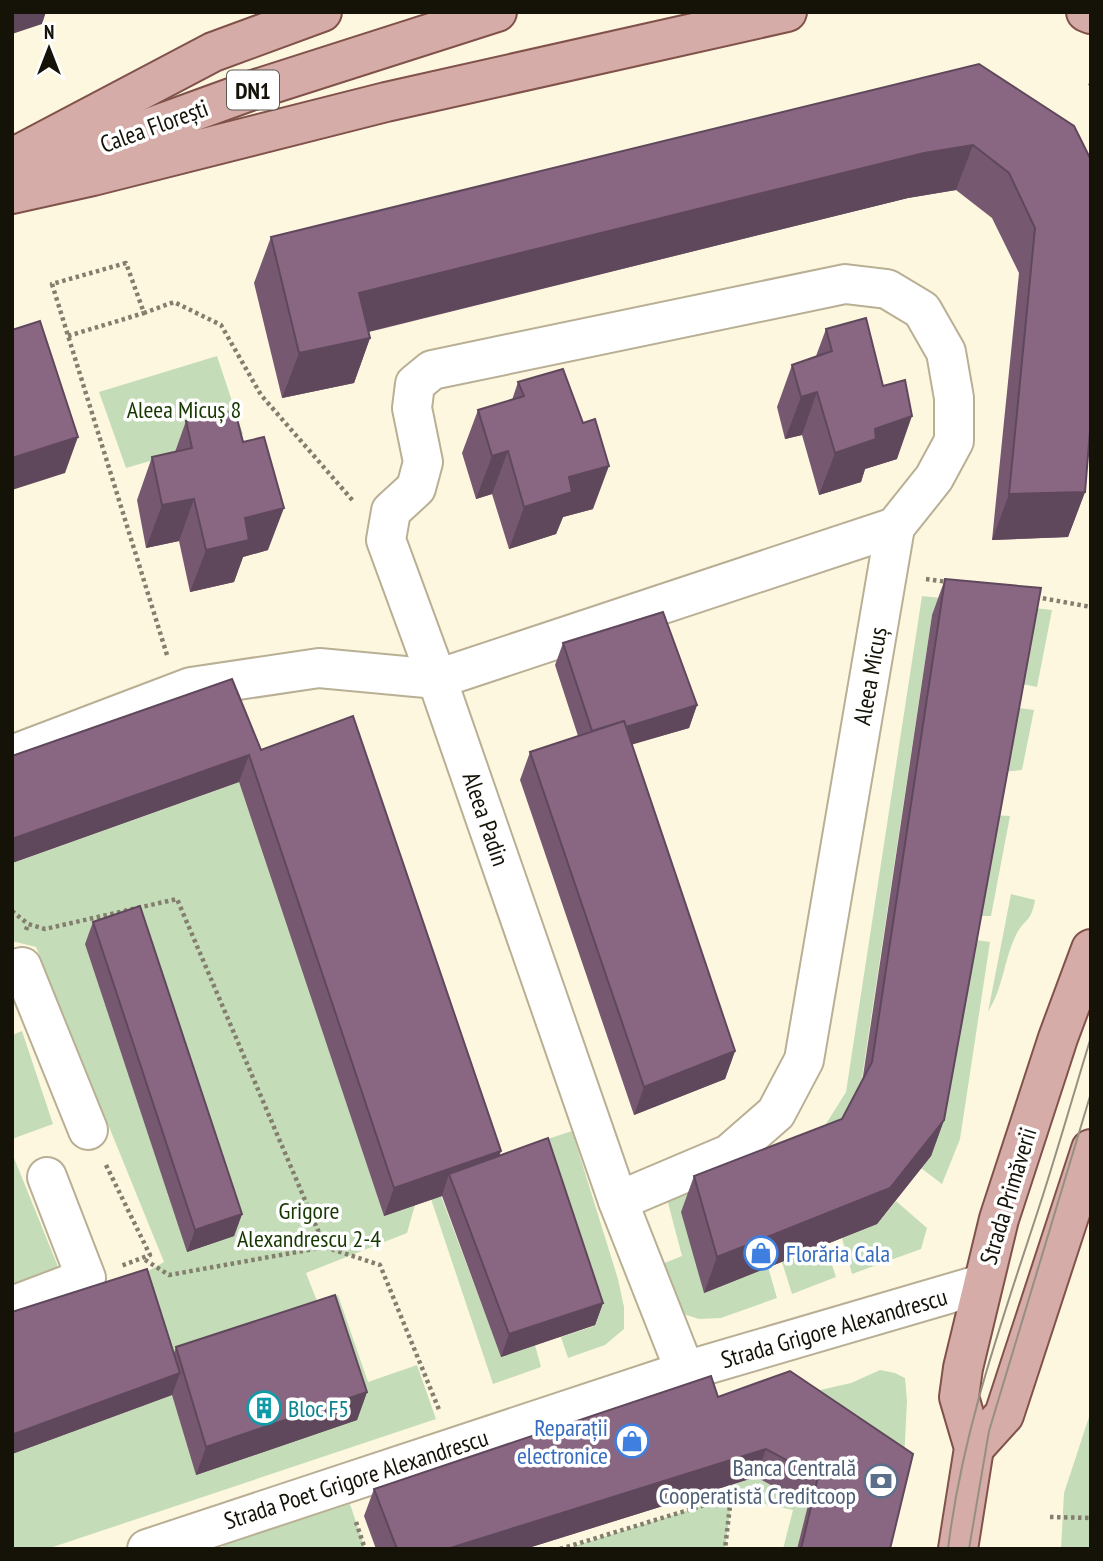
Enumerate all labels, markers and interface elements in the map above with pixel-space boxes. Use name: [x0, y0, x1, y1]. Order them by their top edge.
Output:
north arrow: [14, 14, 84, 84]
text: N: [44, 20, 54, 44]
road number: DN1: [227, 71, 279, 110]
street label: Calea Florești: [96, 92, 212, 160]
park label: Aleea Micuș 8: [127, 394, 241, 425]
street label: Aleea Micuș: [846, 625, 894, 727]
street label: Aleea Padin: [456, 768, 516, 870]
street label: Strada Primăverii: [972, 1124, 1044, 1268]
park label: Grigore Alexandrescu 2-4: [237, 1195, 381, 1254]
shop icon: Florăria Cala: [742, 1234, 780, 1272]
place label: Florăria Cala: [786, 1238, 890, 1269]
street label: Strada Grigore Alexandrescu: [717, 1281, 951, 1375]
building icon: Bloc F5: [245, 1389, 283, 1427]
place label: Bloc F5: [288, 1393, 349, 1424]
place label: Reparații electronice: [517, 1412, 608, 1471]
street label: Strada Poet Grigore Alexandrescu: [220, 1422, 492, 1536]
shop icon: Reparații electronice: [613, 1422, 651, 1460]
place label: Banca Centrală Cooperatistă Creditcoop: [659, 1452, 856, 1511]
bank icon: Banca Centrală Cooperatistă Creditcoop: [862, 1462, 900, 1500]

